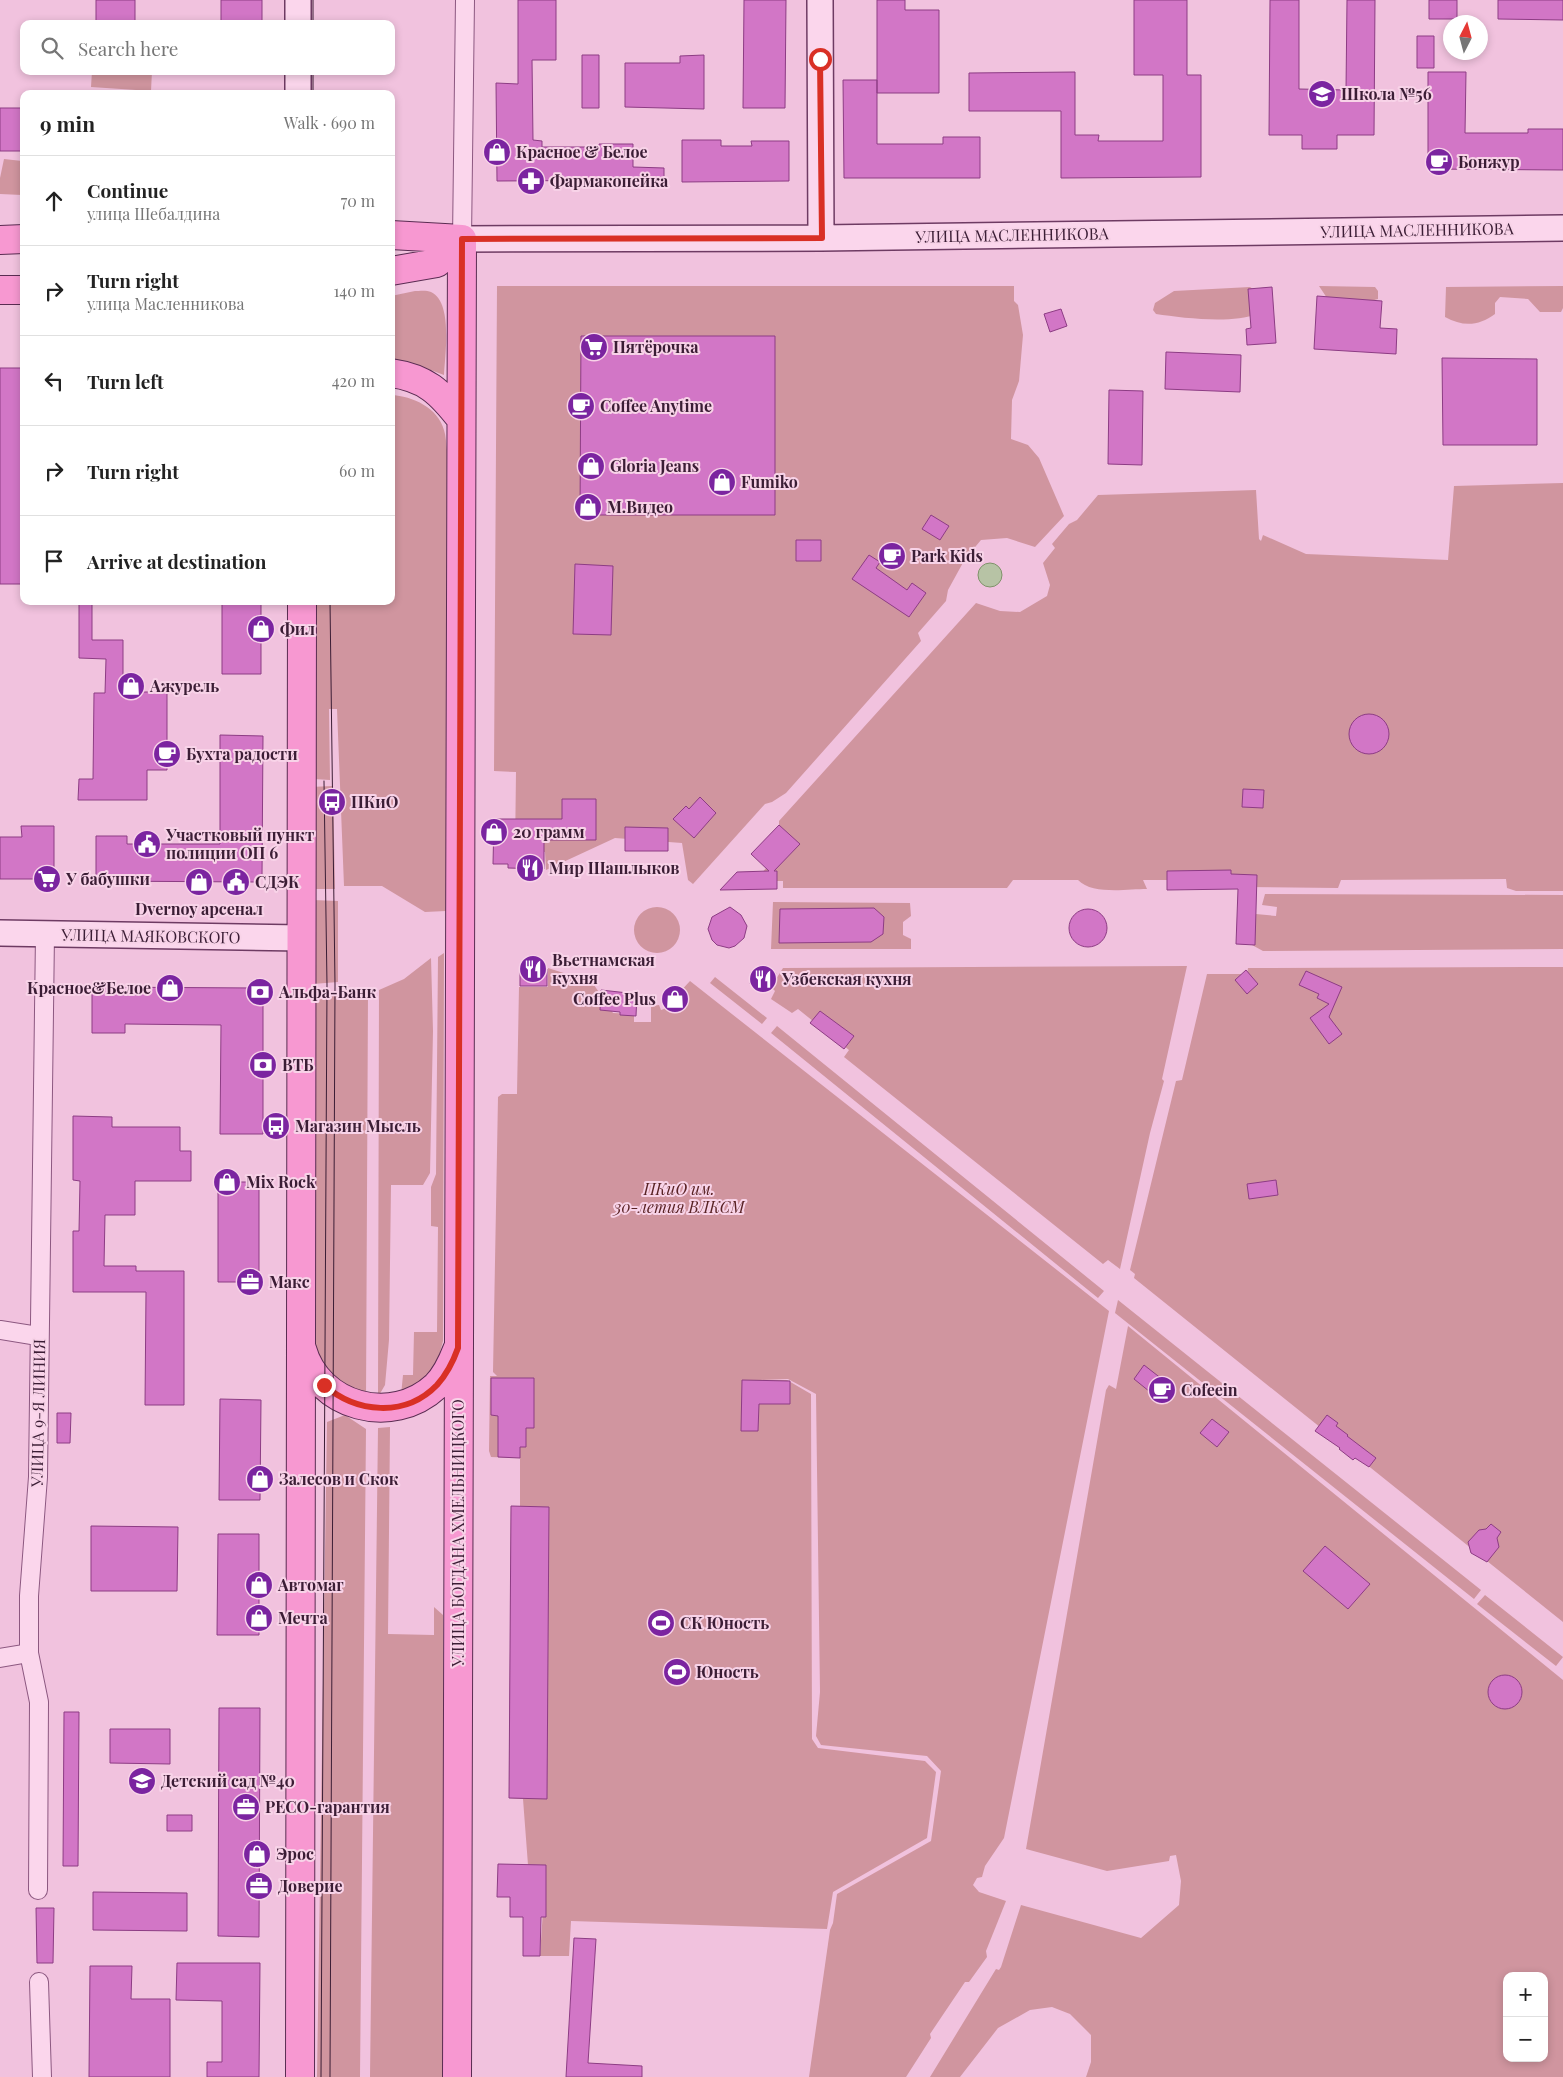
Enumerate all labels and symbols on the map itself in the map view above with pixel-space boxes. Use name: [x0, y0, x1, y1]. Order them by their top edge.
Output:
north arrow: [1443, 15, 1488, 60]
route start: [809, 48, 832, 71]
school or university icon: Школа №56: [1307, 79, 1337, 109]
place label: Школа №56: [1341, 83, 1432, 104]
shop icon: Красное & Белое: [482, 137, 512, 167]
place label: Красное & Белое: [516, 141, 648, 162]
cafe icon: Бонжур: [1424, 147, 1454, 177]
place label: Бонжур: [1458, 151, 1520, 172]
pharmacy icon: Фармакопейка: [516, 166, 546, 196]
place label: Фармакопейка: [550, 170, 669, 191]
street label: УЛИЦА МАСЛЕННИКОВА: [1319, 217, 1515, 242]
street label: УЛИЦА МАСЛЕННИКОВА: [914, 222, 1110, 247]
supermarket icon: Пятёрочка: [579, 332, 609, 362]
place label: Пятёрочка: [613, 336, 699, 357]
cafe icon: Coffee Anytime: [566, 391, 596, 421]
place label: Coffee Anytime: [600, 395, 712, 416]
shop icon: Gloria Jeans: [576, 451, 606, 481]
place label: Gloria Jeans: [610, 455, 699, 476]
shop icon: Fumiko: [707, 467, 737, 497]
place label: Fumiko: [741, 471, 798, 492]
shop icon: М.Видео: [573, 492, 603, 522]
place label: М.Видео: [607, 496, 673, 517]
cafe icon: Park Kids: [877, 541, 907, 571]
place label: Park Kids: [911, 545, 983, 566]
shop icon: Фил: [246, 614, 276, 644]
place label: Фил: [280, 618, 315, 639]
shop icon: Ажурель: [116, 671, 146, 701]
place label: Ажурель: [149, 675, 219, 696]
cafe icon: Бухта радости: [152, 739, 182, 769]
place label: Бухта радости: [186, 743, 298, 764]
bus stop icon: ПКиО: [317, 787, 347, 817]
place label: ПКиО: [351, 791, 399, 812]
shop icon: 20 грамм: [479, 817, 509, 847]
place label: 20 грамм: [513, 821, 585, 842]
place label: Участковый пункт полиции ОП 6: [165, 824, 314, 863]
public building icon: Участковый пункт полиции ОП 6: [132, 829, 162, 859]
restaurant icon: Мир Шашлыков: [515, 853, 545, 883]
place label: Мир Шашлыков: [549, 857, 679, 878]
supermarket icon: У бабушки: [32, 864, 62, 894]
shop icon: Dvernoy арсенал: [184, 867, 214, 897]
public building icon: СДЭК: [221, 867, 251, 897]
place label: У бабушки: [65, 868, 151, 889]
place label: СДЭК: [255, 871, 300, 892]
place label: Dvernoy арсенал: [135, 898, 263, 919]
street label: УЛИЦА МАЯКОВСКОГО: [60, 923, 241, 948]
place label: Вьетнамская кухня: [552, 949, 655, 988]
restaurant icon: Вьетнамская кухня: [518, 954, 548, 984]
restaurant icon: Узбекская кухня: [748, 964, 778, 994]
place label: Узбекская кухня: [781, 968, 912, 989]
shop icon: Красное&Белое: [155, 973, 185, 1003]
place label: Красное&Белое: [27, 977, 151, 998]
bank icon: Альфа-Банк: [245, 977, 275, 1007]
place label: Альфа-Банк: [278, 981, 376, 1002]
shop icon: Coffee Plus: [660, 984, 690, 1014]
place label: Coffee Plus: [573, 988, 656, 1009]
bank icon: ВТБ: [248, 1050, 278, 1080]
place label: ВТБ: [282, 1054, 314, 1075]
bus stop icon: Магазин Мысль: [261, 1111, 291, 1141]
place label: Магазин Мысль: [295, 1115, 421, 1136]
shop icon: Mix Rock: [212, 1167, 242, 1197]
place label: Mix Rock: [246, 1171, 316, 1192]
park label: ПКиО им. 30-летия ВЛКСМ: [612, 1178, 745, 1217]
office icon: Макс: [235, 1267, 265, 1297]
place label: Макс: [269, 1271, 310, 1292]
street label: УЛИЦА 9-Я ЛИНИЯ: [26, 1339, 49, 1488]
route end: [313, 1374, 336, 1397]
cafe icon: Cofeein: [1147, 1375, 1177, 1405]
place label: Cofeein: [1181, 1379, 1238, 1400]
street label: УЛИЦА БОГДАНА ХМЕЛЬНИЦКОГО: [447, 1399, 468, 1668]
shop icon: Залесов и Скок: [245, 1464, 275, 1494]
place label: Залесов и Скок: [279, 1468, 399, 1489]
shop icon: Автомаг: [244, 1570, 274, 1600]
place label: Автомаг: [277, 1574, 344, 1595]
shop icon: Мечта: [244, 1603, 274, 1633]
place label: Мечта: [278, 1607, 328, 1628]
sports icon: СК Юность: [646, 1608, 676, 1638]
place label: СК Юность: [680, 1612, 769, 1633]
sports icon: Юность: [662, 1657, 692, 1687]
place label: Юность: [696, 1661, 759, 1682]
school or university icon: Детский сад №40: [127, 1766, 157, 1796]
place label: Детский сад №40: [161, 1770, 295, 1791]
office icon: РЕСО-гарантия: [231, 1792, 261, 1822]
place label: РЕСО-гарантия: [265, 1796, 390, 1817]
shop icon: Эрос: [242, 1839, 272, 1869]
place label: Эрос: [276, 1843, 314, 1864]
office icon: Доверие: [244, 1871, 274, 1901]
place label: Доверие: [278, 1875, 343, 1896]

